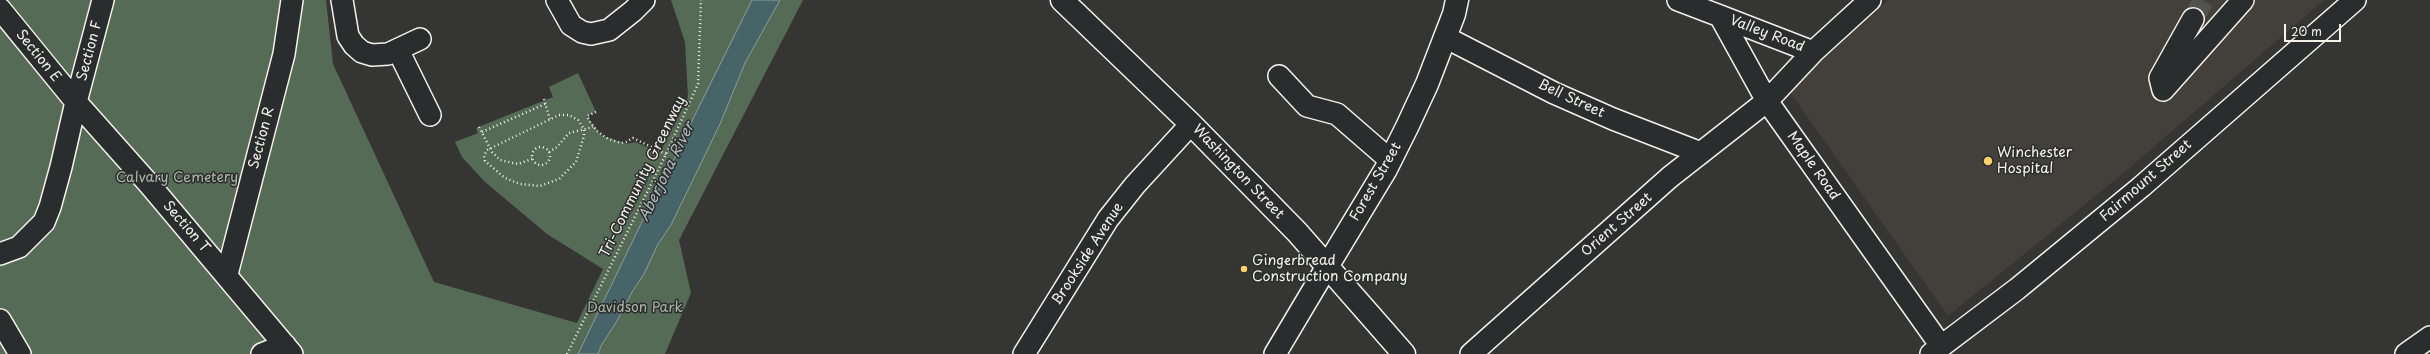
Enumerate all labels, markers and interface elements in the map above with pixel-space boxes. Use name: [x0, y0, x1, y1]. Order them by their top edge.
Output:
street label: Valley Road: [1727, 12, 1807, 56]
scale bar: [2286, 16, 2343, 42]
street label: Section F: [74, 19, 106, 83]
text: 20 m: [2291, 22, 2322, 40]
street label: Section E: [12, 26, 64, 86]
street label: Bell Street: [1535, 76, 1607, 122]
street label: Tri-Community Greenway: [597, 94, 689, 260]
street label: Section R: [246, 105, 278, 171]
water label: Aberjona River: [635, 120, 699, 224]
street label: Washington Street: [1189, 121, 1287, 223]
street label: Maple Road: [1783, 128, 1843, 204]
street label: Fairmount Street: [2097, 137, 2195, 225]
street label: Forest Street: [1347, 140, 1405, 224]
place label: Winchester Hospital: [1997, 145, 2072, 178]
marker: Winchester Hospital: [1982, 155, 1994, 167]
park label: Calvary Cemetery: [116, 170, 238, 186]
street label: Orient Street: [1578, 190, 1656, 260]
street label: Section T: [159, 198, 213, 256]
street label: Brookside Avenue: [1049, 200, 1127, 308]
place label: Gingerbread Construction Company: [1252, 253, 1408, 286]
marker: Gingerbread Construction Company: [1239, 264, 1249, 274]
park label: Davidson Park: [587, 300, 683, 316]

